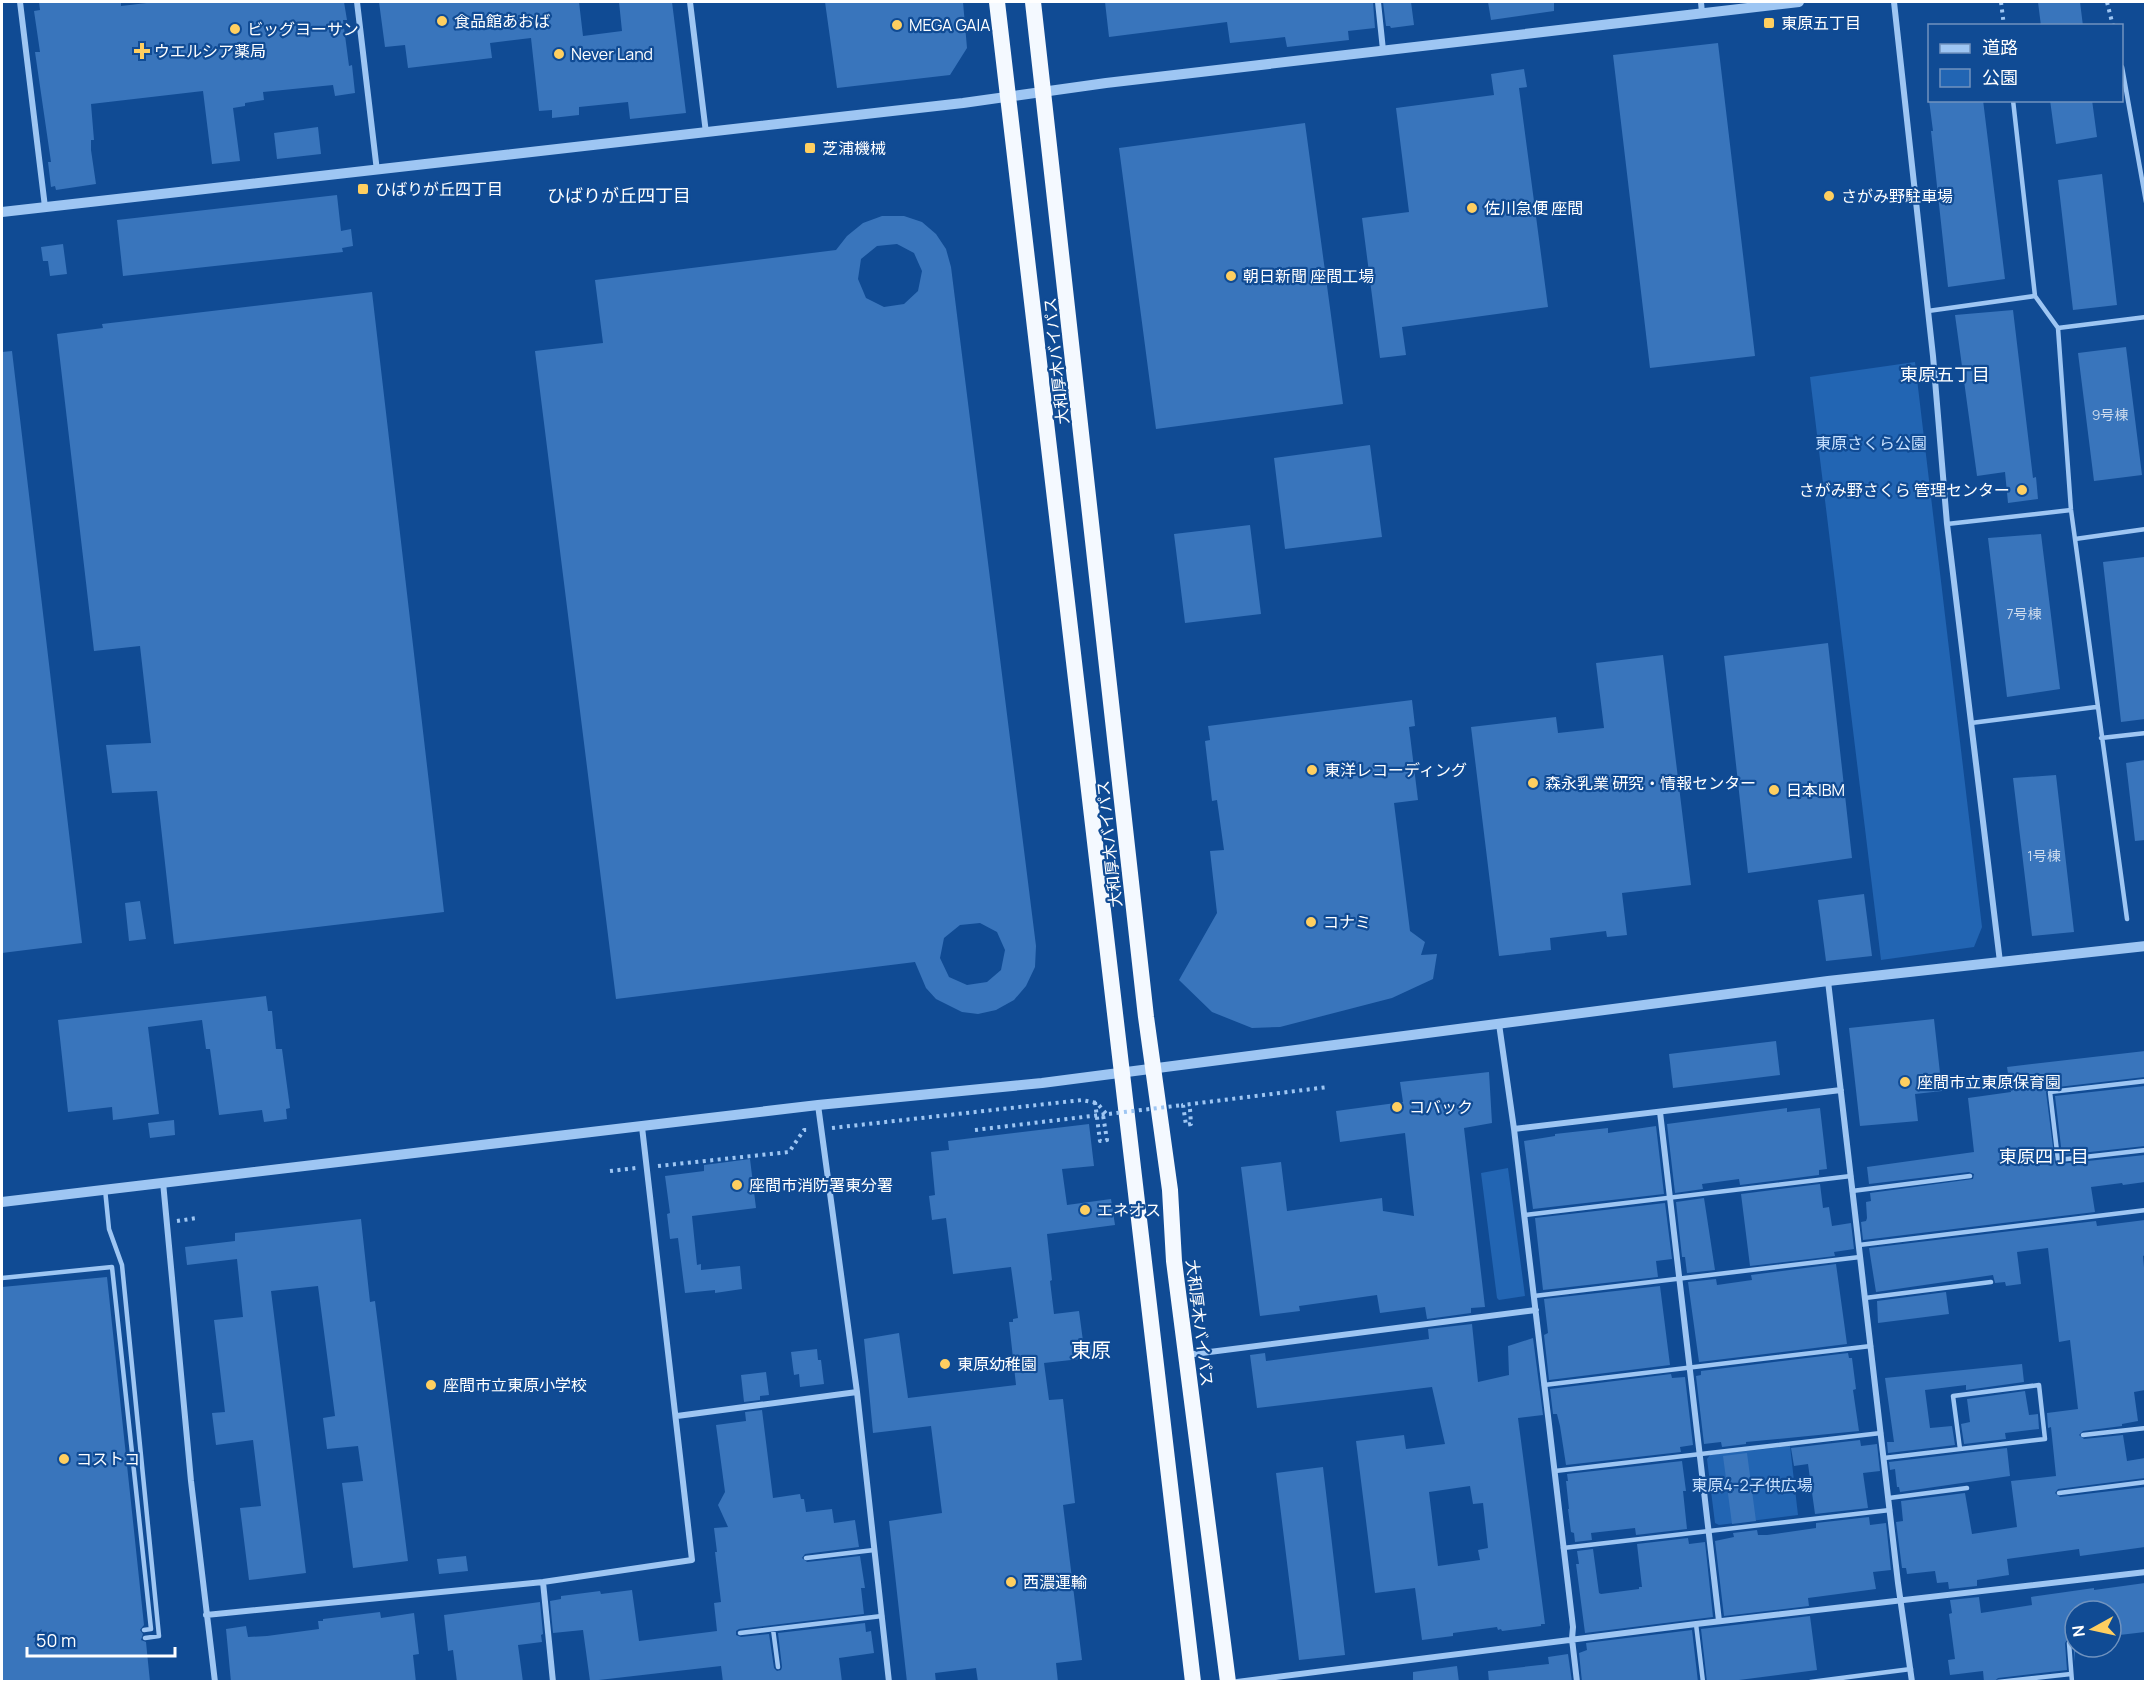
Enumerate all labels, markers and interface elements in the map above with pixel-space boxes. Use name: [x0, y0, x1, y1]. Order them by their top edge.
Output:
place label: 食品館あおば: [454, 10, 550, 32]
place label: 東原五丁目: [1781, 12, 1861, 34]
marker: 食品館あおば: [435, 14, 449, 28]
place label: MEGA GAIA: [909, 14, 990, 36]
marker: 東原五丁目: [1762, 16, 1776, 30]
place label: ビッグヨーサン: [247, 18, 359, 40]
marker: MEGA GAIA: [890, 18, 904, 32]
marker: ビッグヨーサン: [228, 22, 242, 36]
legend: [1928, 24, 2123, 102]
text: 道路: [1982, 35, 2018, 59]
place label: ウエルシア薬局: [154, 40, 266, 62]
place label: Never Land: [571, 43, 653, 65]
marker: ウエルシア薬局: [135, 44, 149, 58]
marker: Never Land: [552, 47, 566, 61]
text: 公園: [1982, 65, 2018, 89]
place label: 芝浦機械: [822, 137, 886, 159]
marker: 芝浦機械: [803, 141, 817, 155]
place label: ひばりが丘四丁目: [375, 178, 503, 200]
marker: ひばりが丘四丁目: [356, 182, 370, 196]
district label: ひばりが丘四丁目: [547, 183, 691, 207]
place label: さがみ野駐車場: [1841, 185, 1953, 207]
marker: さがみ野駐車場: [1822, 189, 1836, 203]
place label: 佐川急便 座間: [1484, 197, 1583, 219]
marker: 佐川急便 座間: [1465, 201, 1479, 215]
place label: 朝日新聞 座間工場: [1243, 265, 1374, 287]
marker: 朝日新聞 座間工場: [1224, 269, 1238, 283]
street label: 大和厚木バイパス: [1038, 296, 1074, 426]
district label: 東原五丁目: [1900, 362, 1990, 386]
house number: 9号棟: [2092, 405, 2128, 424]
park label: 東原さくら公園: [1815, 432, 1927, 454]
place label: さがみ野さくら 管理センター: [1799, 479, 2010, 501]
marker: さがみ野さくら 管理センター: [2015, 483, 2029, 497]
house number: 7号棟: [2006, 604, 2042, 623]
place label: 東洋レコーディング: [1324, 759, 1467, 781]
marker: 東洋レコーディング: [1305, 763, 1319, 777]
place label: 森永乳業 研究・情報センター: [1545, 772, 1756, 794]
marker: 森永乳業 研究・情報センター: [1526, 776, 1540, 790]
street label: 大和厚木バイパス: [1091, 779, 1127, 909]
place label: 日本IBM: [1786, 779, 1845, 801]
marker: 日本IBM: [1767, 783, 1781, 797]
house number: 1号棟: [2027, 846, 2061, 865]
place label: コナミ: [1323, 911, 1371, 933]
marker: コナミ: [1304, 915, 1318, 929]
place label: 座間市立東原保育園: [1917, 1071, 2061, 1093]
marker: 座間市立東原保育園: [1898, 1075, 1912, 1089]
place label: コバック: [1409, 1096, 1473, 1118]
marker: コバック: [1390, 1100, 1404, 1114]
district label: 東原四丁目: [1999, 1144, 2089, 1168]
place label: 座間市消防署東分署: [749, 1174, 893, 1196]
marker: 座間市消防署東分署: [730, 1178, 744, 1192]
place label: エネオス: [1097, 1199, 1161, 1221]
marker: エネオス: [1078, 1203, 1092, 1217]
street label: 大和厚木バイパス: [1181, 1258, 1219, 1388]
district label: 東原: [1071, 1336, 1111, 1363]
place label: 東原幼稚園: [957, 1353, 1037, 1375]
marker: 東原幼稚園: [938, 1357, 952, 1371]
place label: 座間市立東原小学校: [443, 1374, 587, 1396]
marker: 座間市立東原小学校: [424, 1378, 438, 1392]
place label: コストコ: [76, 1448, 140, 1470]
marker: コストコ: [57, 1452, 71, 1466]
park label: 東原4-2子供広場: [1691, 1474, 1813, 1496]
place label: 西濃運輸: [1023, 1571, 1087, 1593]
marker: 西濃運輸: [1004, 1575, 1018, 1589]
north arrow: [2063, 1599, 2123, 1659]
scale bar: [27, 1620, 176, 1658]
text: N: [2066, 1624, 2090, 1638]
text: 50 m: [36, 1628, 76, 1652]

